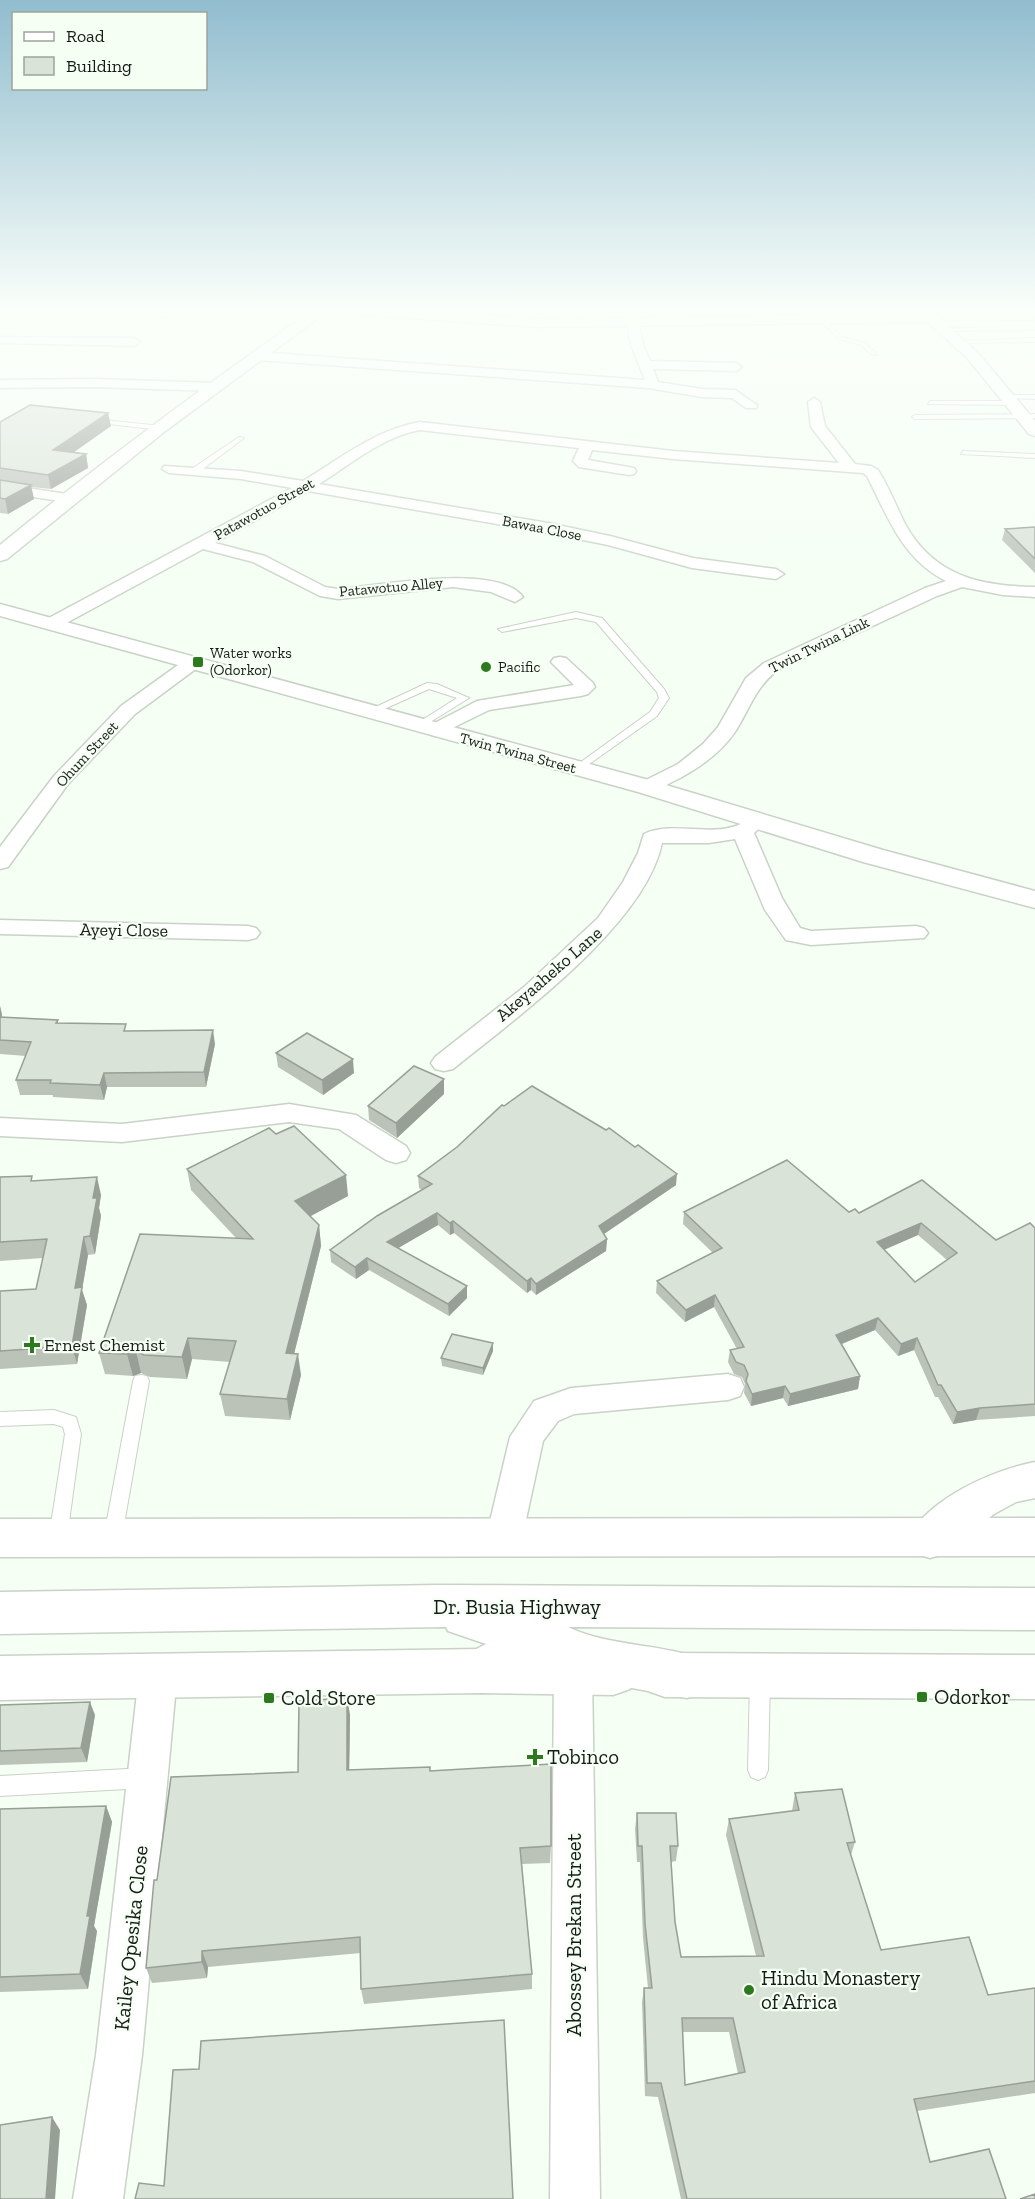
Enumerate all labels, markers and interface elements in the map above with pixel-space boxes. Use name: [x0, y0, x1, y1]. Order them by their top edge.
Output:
legend: [12, 12, 207, 90]
text: Road: [66, 25, 105, 47]
text: Building: [66, 55, 132, 77]
street label: Patawotuo Street: [211, 474, 318, 544]
street label: Bawaa Close: [501, 511, 583, 545]
street label: Patawotuo Alley: [338, 573, 444, 601]
street label: Twin Twina Link: [766, 613, 872, 677]
place label: Water works (Odorkor): [210, 644, 292, 679]
marker: Water works (Odorkor): [191, 655, 205, 669]
place label: Pacific: [498, 658, 540, 676]
marker: Pacific: [479, 660, 493, 674]
street label: Ohum Street: [52, 717, 122, 791]
street label: Twin Twina Street: [458, 729, 579, 777]
street label: Ayeyi Close: [80, 918, 168, 942]
street label: Akeyaaheko Lane: [491, 922, 607, 1026]
place label: Ernest Chemist: [44, 1334, 165, 1356]
marker: Ernest Chemist: [25, 1338, 39, 1352]
street label: Dr. Busia Highway: [433, 1594, 601, 1619]
place label: Odorkor: [934, 1684, 1010, 1709]
place label: Cold Store: [281, 1685, 376, 1710]
marker: Odorkor: [915, 1690, 929, 1704]
marker: Cold Store: [262, 1691, 276, 1705]
place label: Tobinco: [547, 1744, 619, 1769]
marker: Tobinco: [528, 1750, 542, 1764]
street label: Abossey Brekan Street: [561, 1833, 586, 2037]
street label: Kailey Opesika Close: [108, 1844, 153, 2032]
place label: Hindu Monastery of Africa: [761, 1965, 921, 2014]
marker: Hindu Monastery of Africa: [742, 1983, 756, 1997]

